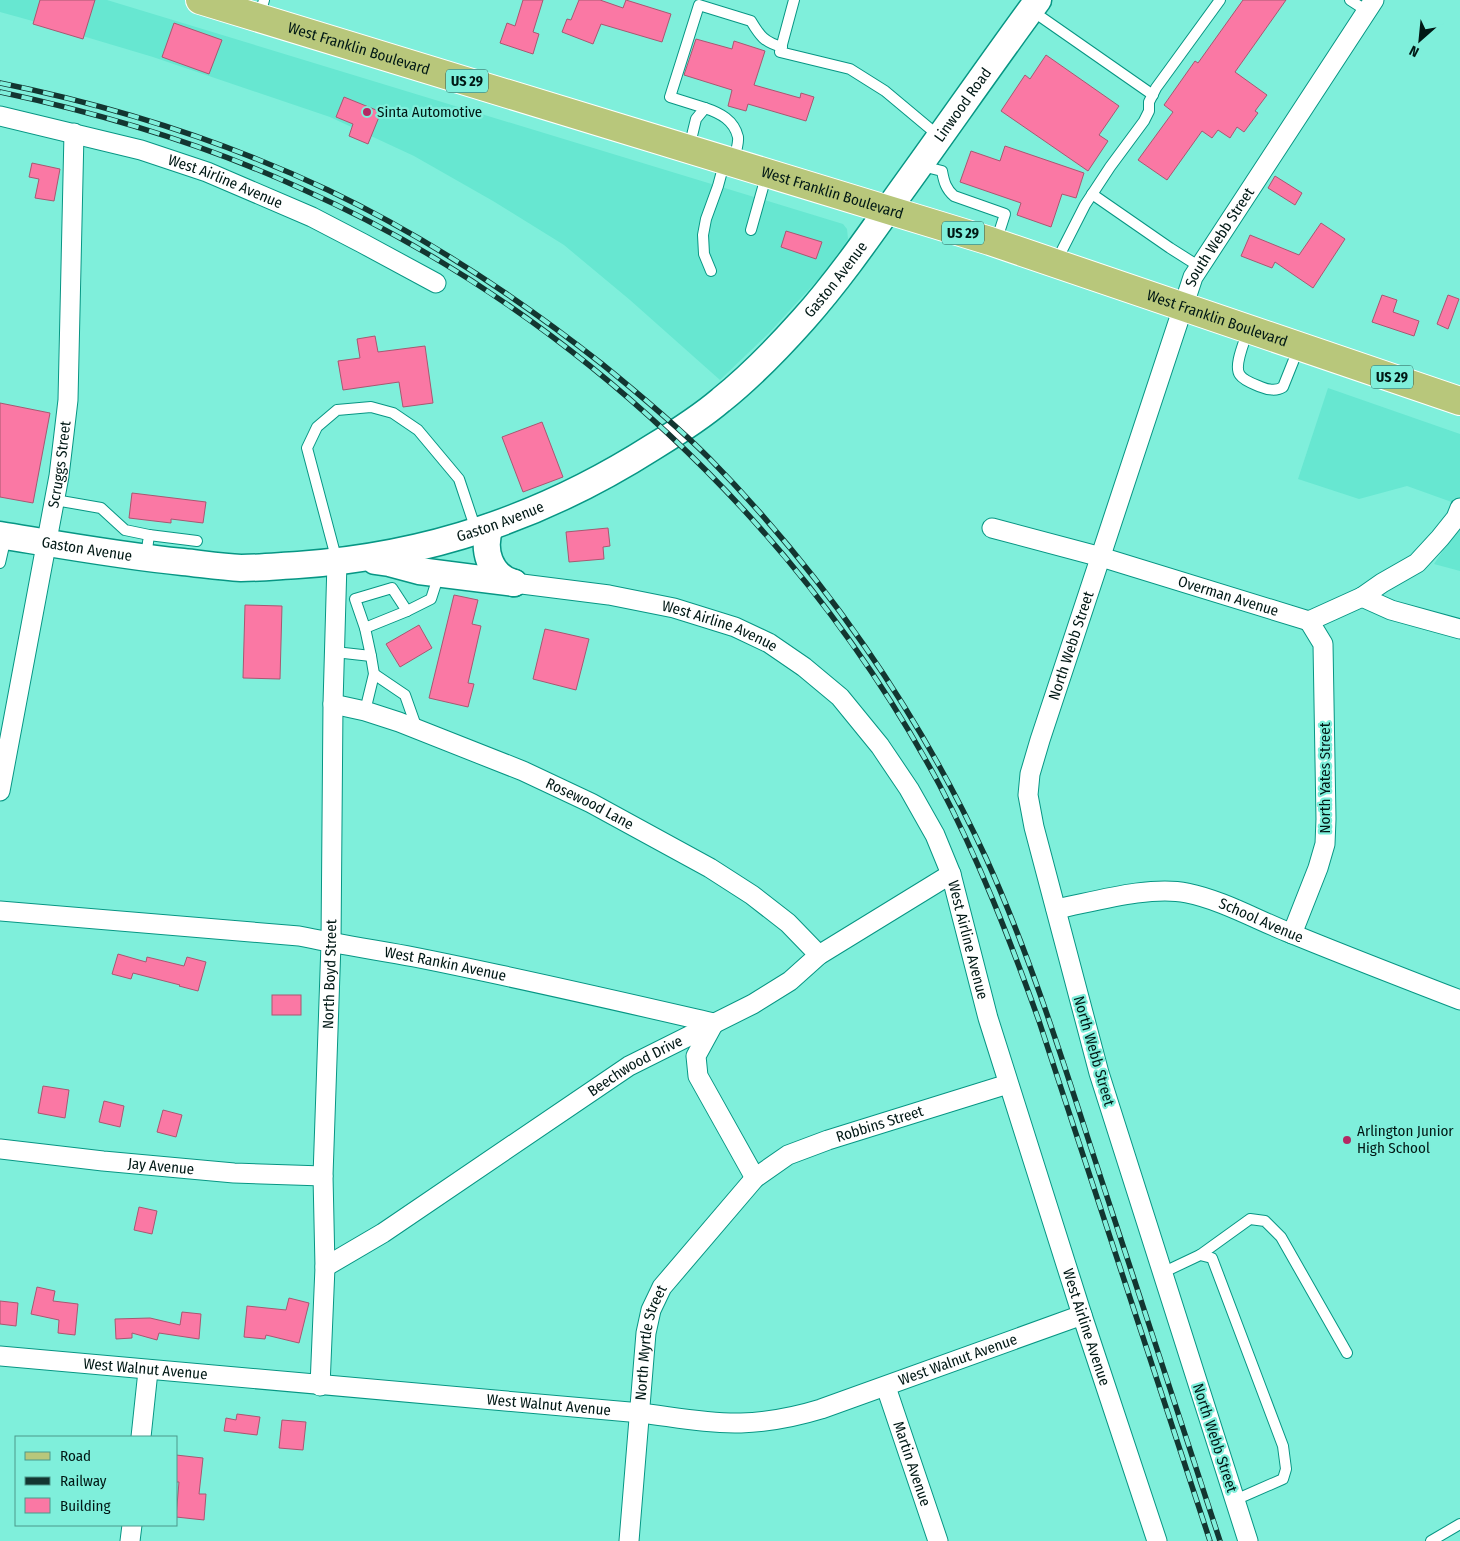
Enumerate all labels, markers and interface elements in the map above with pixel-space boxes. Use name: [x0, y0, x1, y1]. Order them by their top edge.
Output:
north arrow: [1395, 15, 1445, 65]
street label: West Franklin Boulevard: [286, 18, 432, 79]
text: N: [1407, 42, 1422, 61]
street label: Linwood Road: [930, 64, 995, 145]
road number: US 29: [446, 70, 488, 92]
place label: Sinta Automotive: [377, 103, 482, 121]
marker: Sinta Automotive: [361, 106, 373, 118]
street label: West Airline Avenue: [166, 151, 285, 212]
street label: West Franklin Boulevard: [759, 163, 905, 223]
street label: South Webb Street: [1181, 184, 1258, 289]
road number: US 29: [942, 222, 984, 244]
street label: Gaston Avenue: [800, 238, 871, 321]
street label: West Franklin Boulevard: [1145, 286, 1290, 351]
road number: US 29: [1371, 366, 1413, 388]
street label: Scruggs Street: [44, 420, 74, 510]
street label: Gaston Avenue: [455, 498, 547, 546]
street label: Gaston Avenue: [40, 533, 133, 565]
street label: Overman Avenue: [1176, 572, 1281, 620]
street label: North Webb Street: [1045, 589, 1098, 702]
street label: West Airline Avenue: [660, 597, 781, 655]
street label: North Yates Street: [1316, 722, 1334, 834]
street label: Rosewood Lane: [543, 774, 637, 833]
street label: West Airline Avenue: [944, 879, 992, 1001]
street label: School Avenue: [1216, 894, 1306, 946]
street label: North Boyd Street: [319, 919, 340, 1029]
street label: West Rankin Avenue: [383, 943, 508, 985]
street label: North Webb Street: [1070, 994, 1118, 1108]
street label: Beechwood Drive: [584, 1032, 685, 1100]
street label: Robbins Street: [834, 1102, 926, 1146]
place label: Arlington Junior High School: [1357, 1122, 1454, 1157]
marker: Arlington Junior High School: [1341, 1134, 1353, 1146]
street label: Jay Avenue: [127, 1154, 195, 1178]
street label: West Airline Avenue: [1059, 1266, 1114, 1388]
street label: North Myrtle Street: [632, 1282, 671, 1401]
street label: West Walnut Avenue: [896, 1330, 1020, 1389]
street label: West Walnut Avenue: [83, 1354, 208, 1383]
street label: North Webb Street: [1189, 1381, 1241, 1495]
street label: West Walnut Avenue: [486, 1390, 612, 1419]
street label: Martin Avenue: [889, 1419, 935, 1509]
legend: [15, 1436, 178, 1526]
text: Road: [60, 1447, 91, 1465]
text: Railway: [60, 1472, 107, 1490]
text: Building: [60, 1497, 111, 1515]

